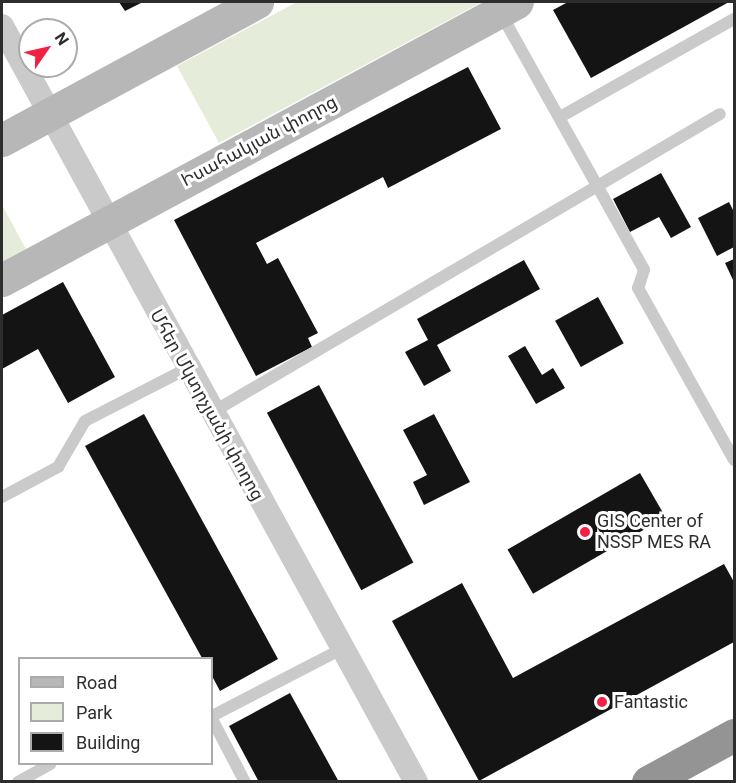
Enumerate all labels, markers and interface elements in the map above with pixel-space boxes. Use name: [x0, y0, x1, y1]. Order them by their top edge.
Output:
north arrow: [18, 18, 78, 78]
text: N: [51, 29, 73, 49]
street label: Իսահակյան փողոց: [177, 91, 341, 191]
street label: Մհեր Մկտրչյանի փողոց: [145, 305, 269, 505]
place label: GIS Center of NSSP MES RA: [597, 511, 711, 554]
marker: GIS Center of NSSP MES RA: [578, 525, 592, 539]
legend: [18, 657, 213, 765]
text: Road: [76, 672, 117, 693]
place label: Fantastic: [614, 691, 688, 713]
marker: Fantastic: [595, 695, 609, 709]
text: Park: [76, 702, 112, 723]
text: Building: [76, 732, 140, 753]

